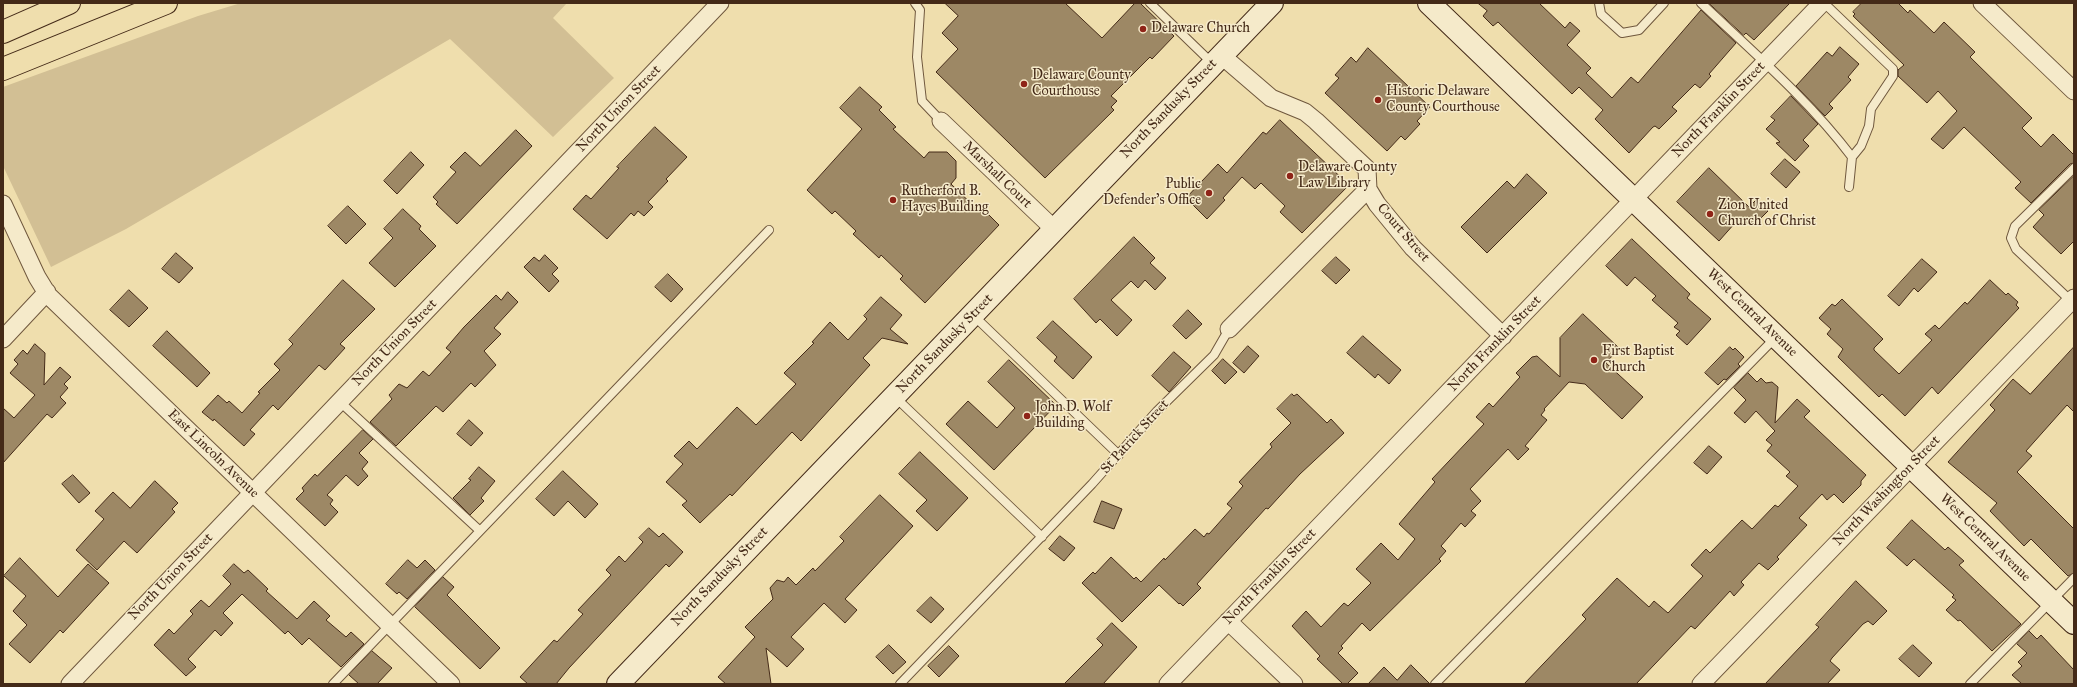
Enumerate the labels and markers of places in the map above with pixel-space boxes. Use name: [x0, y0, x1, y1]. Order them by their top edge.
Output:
place label: Delaware Church: [1151, 21, 1250, 37]
marker: Delaware Church: [1138, 24, 1148, 34]
place label: Delaware County Courthouse: [1032, 68, 1131, 100]
marker: Delaware County Courthouse: [1019, 79, 1029, 89]
place label: Historic Delaware County Courthouse: [1386, 84, 1500, 116]
marker: Historic Delaware County Courthouse: [1373, 95, 1383, 105]
place label: Delaware County Law Library: [1298, 160, 1397, 192]
marker: Delaware County Law Library: [1285, 171, 1295, 181]
place label: Public Defender's Office: [1103, 177, 1201, 210]
place label: Rutherford B. Hayes Building: [901, 184, 988, 216]
marker: Public Defender's Office: [1204, 188, 1214, 198]
marker: Rutherford B. Hayes Building: [888, 195, 898, 205]
place label: Zion United Church of Christ: [1718, 198, 1816, 230]
marker: Zion United Church of Christ: [1705, 209, 1715, 219]
place label: First Baptist Church: [1602, 344, 1674, 376]
marker: First Baptist Church: [1589, 355, 1599, 365]
place label: John D. Wolf Building: [1035, 400, 1111, 432]
marker: John D. Wolf Building: [1022, 411, 1032, 421]

